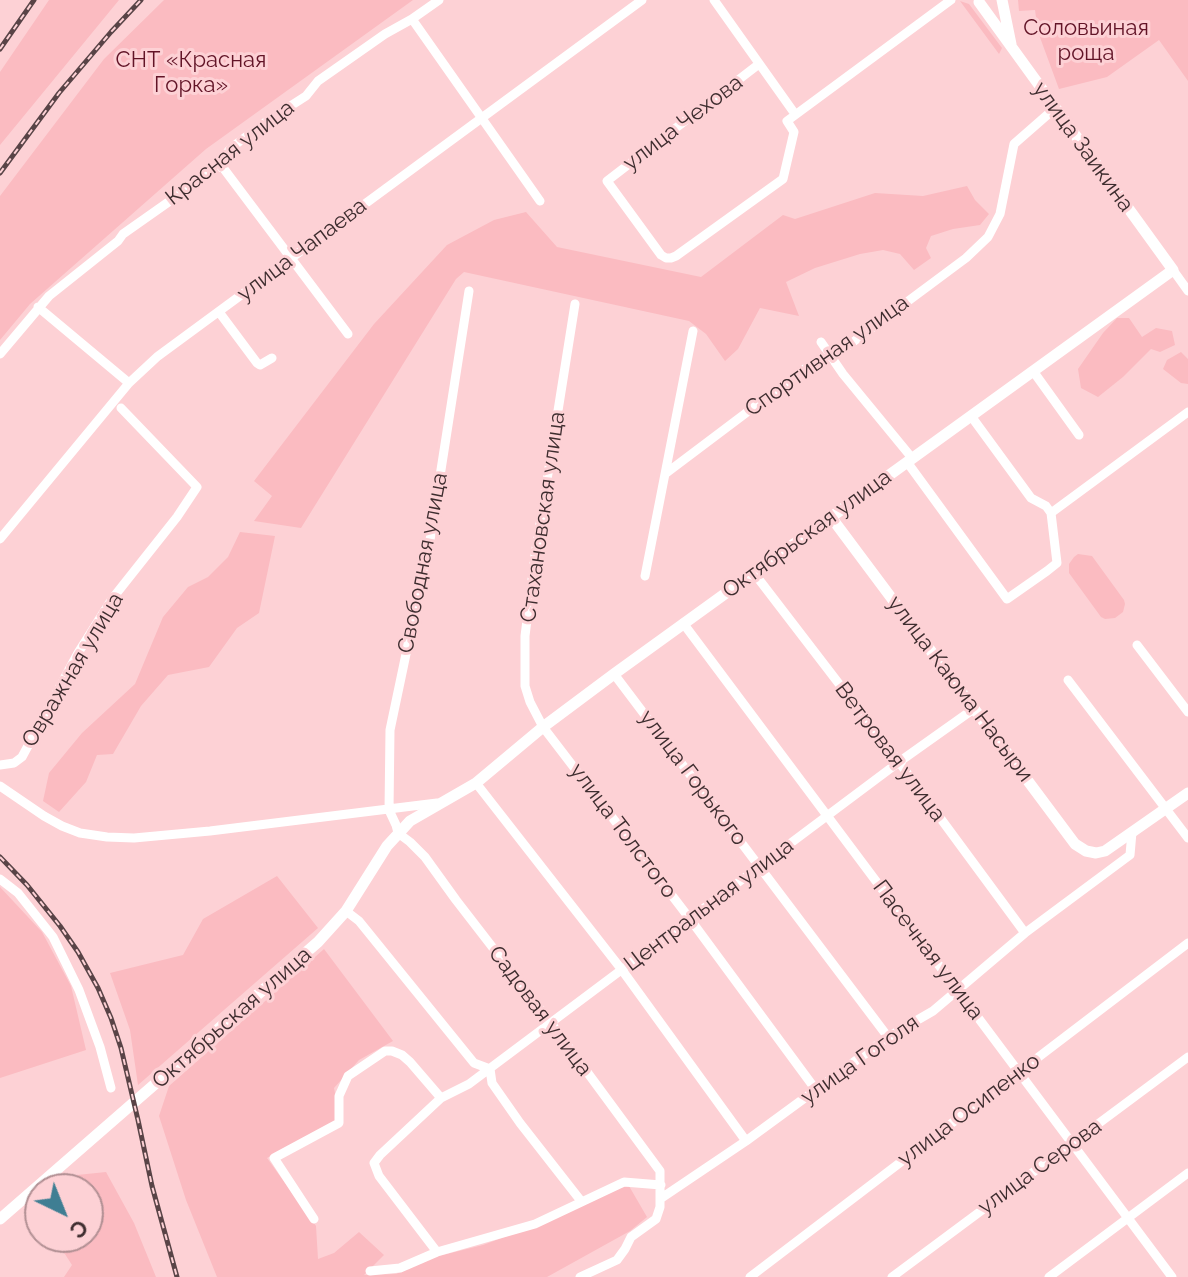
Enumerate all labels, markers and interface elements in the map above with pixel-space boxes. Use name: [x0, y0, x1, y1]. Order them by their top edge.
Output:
park label: Соловьиная роща: [1023, 15, 1149, 66]
park label: СНТ «Красная Горка»: [116, 47, 266, 98]
street label: улица Чехова: [618, 69, 748, 177]
street label: улица Заикина: [1027, 77, 1139, 217]
street label: Красная улица: [161, 95, 299, 211]
street label: улица Чапаева: [232, 193, 372, 307]
street label: Спортивная улица: [740, 290, 914, 422]
street label: Стахановская улица: [515, 410, 571, 624]
street label: Октябрьская улица: [718, 464, 896, 604]
street label: Свободная улица: [393, 471, 453, 655]
street label: Овражная улица: [17, 588, 129, 752]
street label: улица Каюма Насыри: [882, 591, 1038, 787]
street label: Ветровая улица: [829, 677, 951, 827]
street label: улица Горького: [634, 705, 752, 851]
street label: улица Толстого: [564, 758, 682, 904]
street label: Центральная улица: [619, 833, 799, 977]
street label: Пасечная улица: [867, 875, 989, 1025]
street label: Садовая улица: [483, 941, 597, 1081]
street label: Октябрьская улица: [147, 942, 317, 1094]
street label: улица Гоголя: [796, 1010, 924, 1110]
street label: улица Осипенко: [892, 1048, 1046, 1172]
street label: улица Серова: [973, 1113, 1107, 1221]
north arrow: [24, 1173, 104, 1253]
text: С: [65, 1214, 93, 1244]

